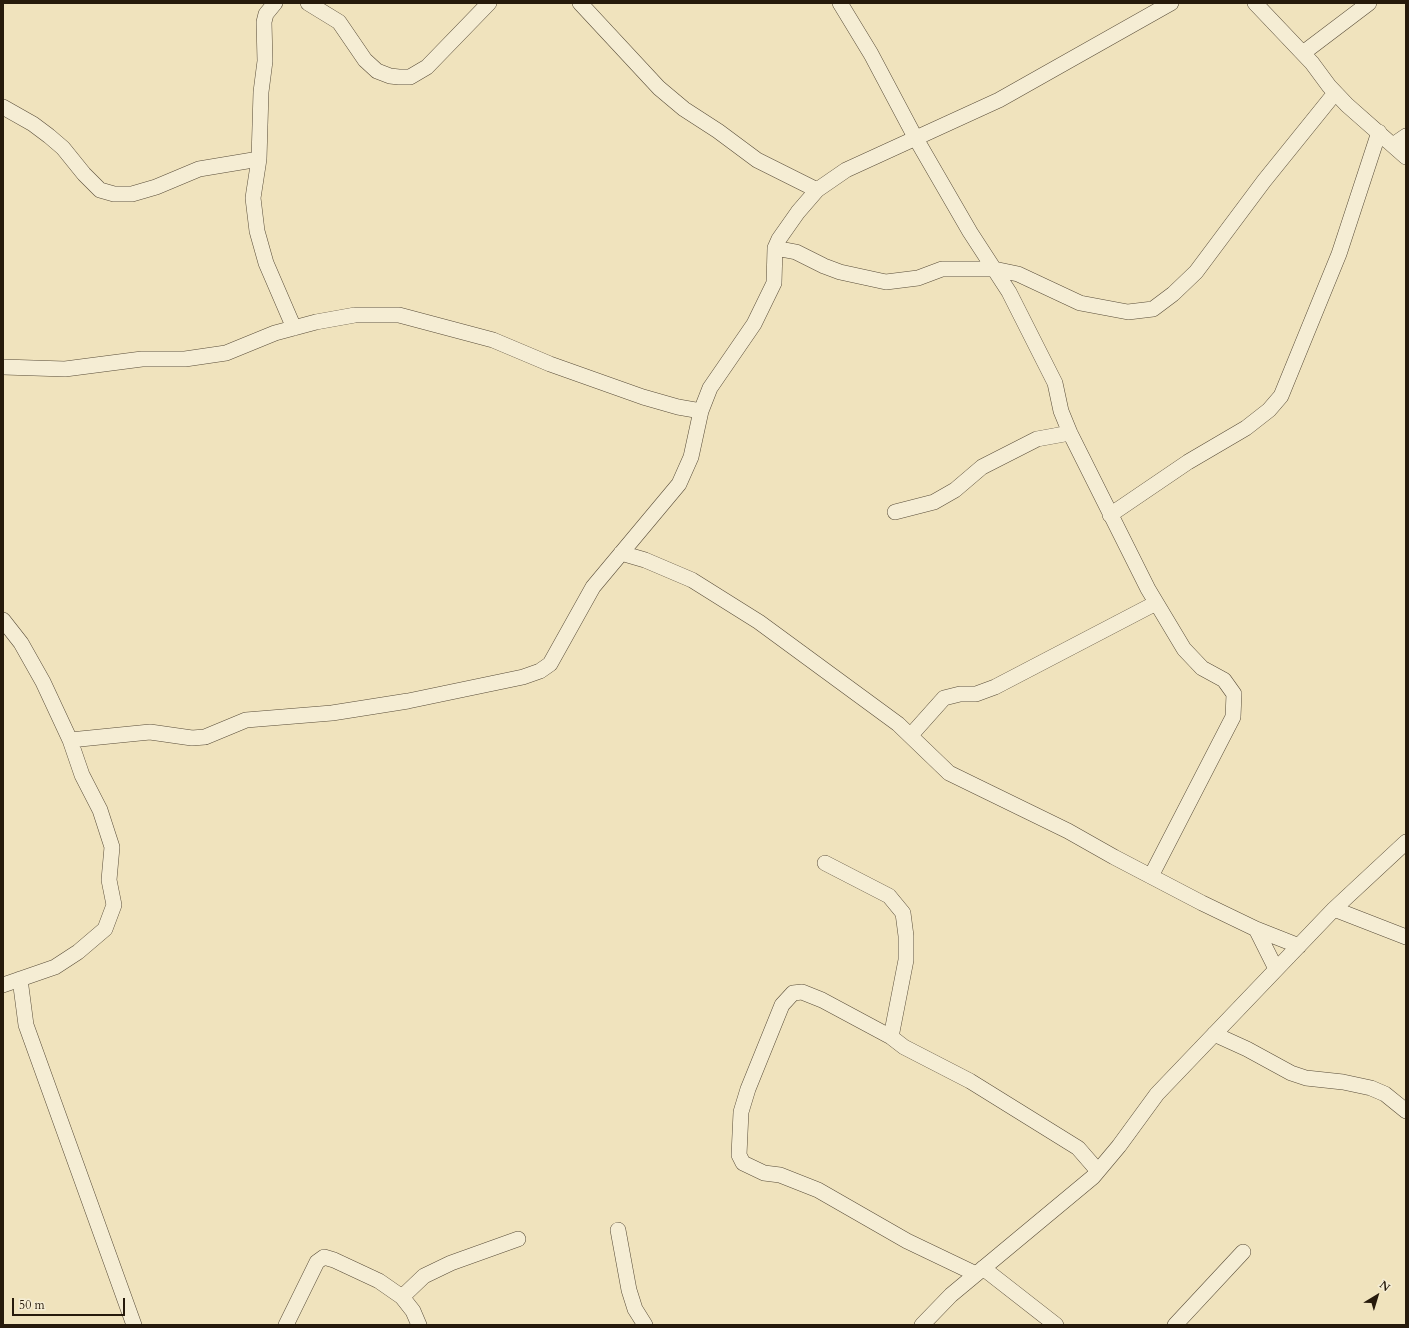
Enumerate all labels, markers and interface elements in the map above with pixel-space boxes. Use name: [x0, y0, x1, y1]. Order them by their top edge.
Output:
north arrow: [1357, 1276, 1397, 1316]
text: N: [1376, 1277, 1393, 1295]
scale bar: [14, 1290, 127, 1316]
text: 50 m: [19, 1297, 45, 1313]

